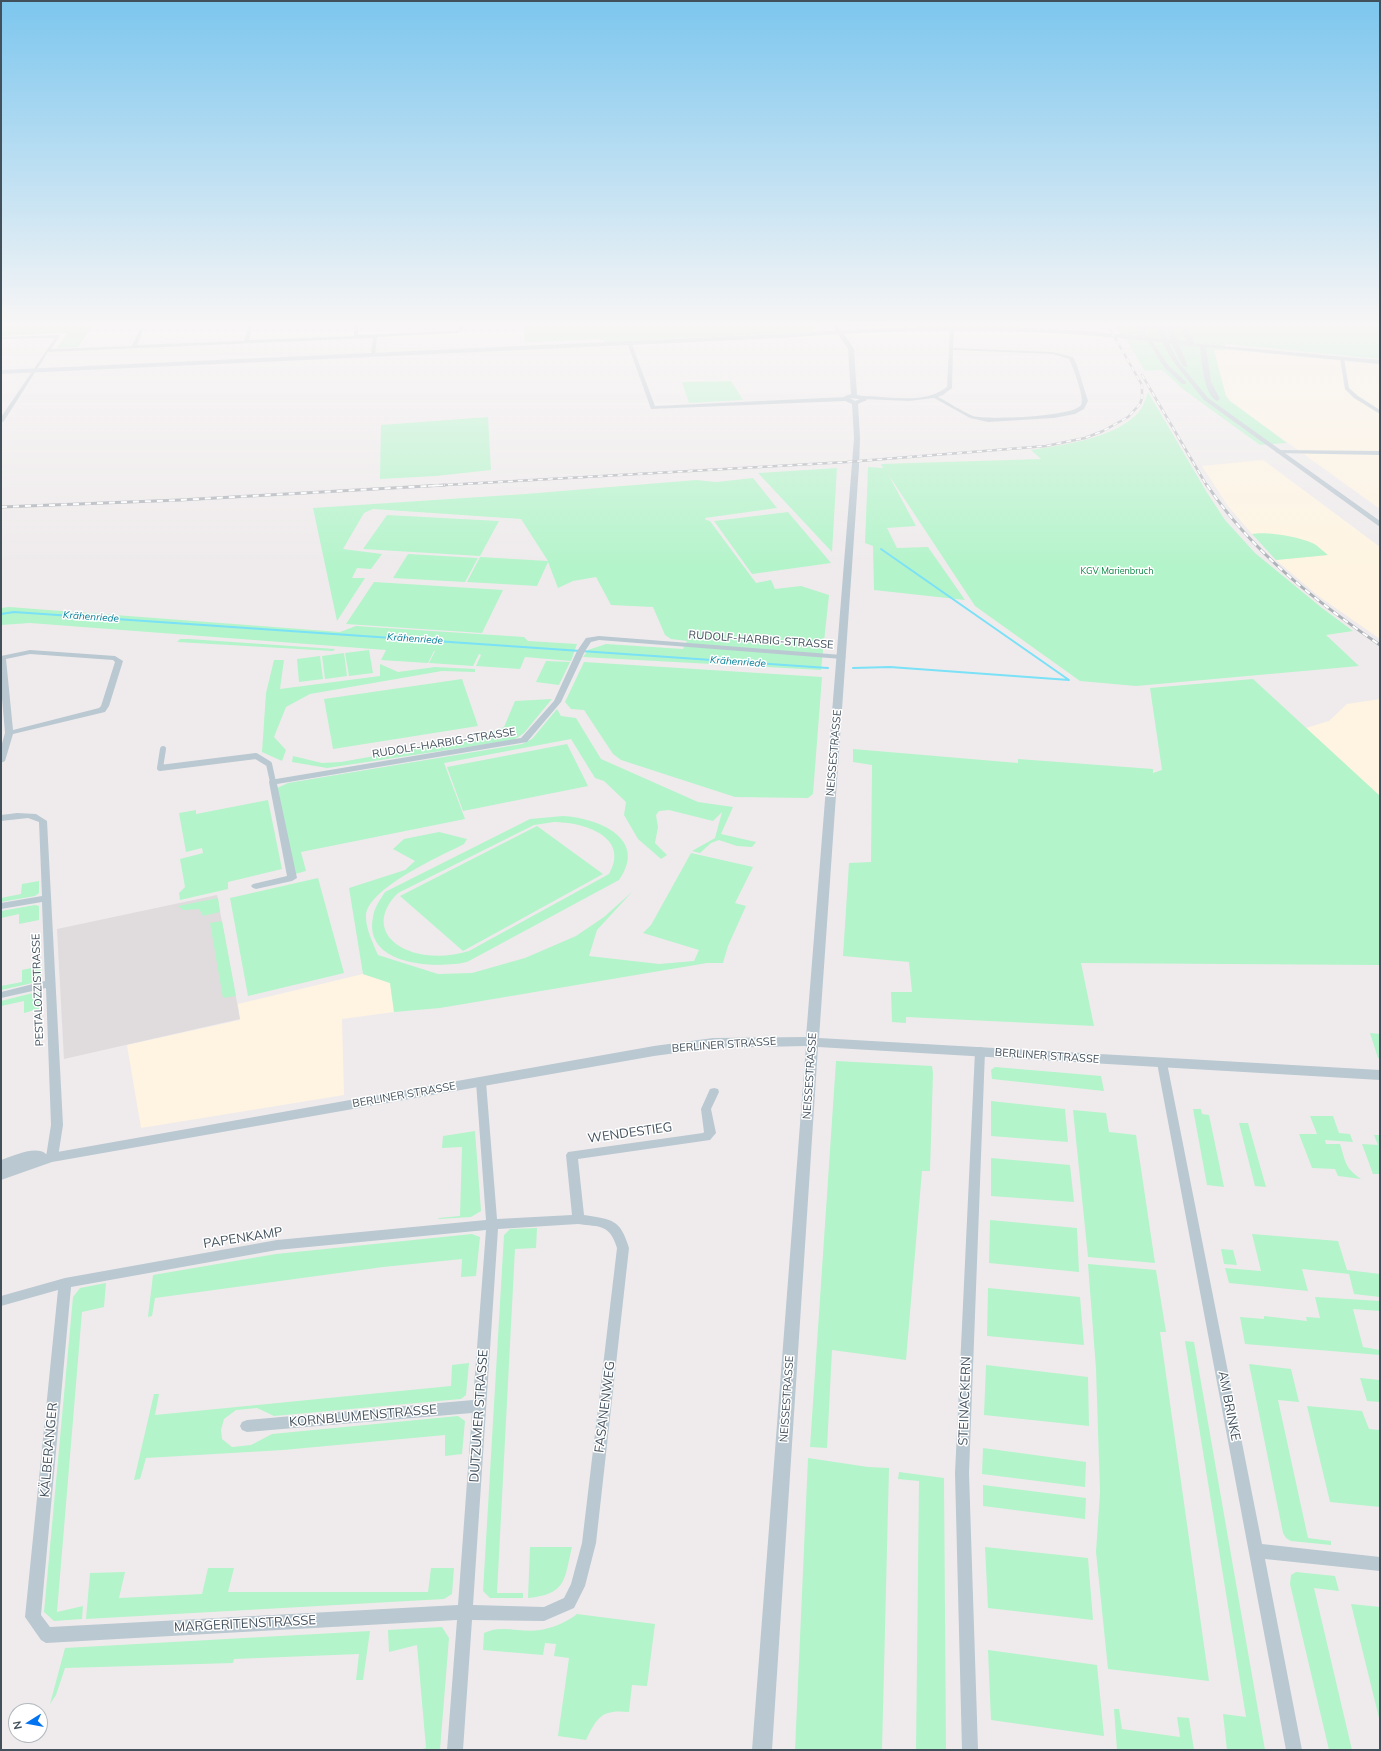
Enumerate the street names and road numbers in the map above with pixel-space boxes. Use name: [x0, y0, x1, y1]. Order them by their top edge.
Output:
street label: RUDOLF-HARBIG-STRASSE: [688, 628, 834, 652]
street label: NEISSESTRASSE: [824, 709, 844, 797]
street label: RUDOLF-HARBIG-STRASSE: [371, 725, 517, 761]
street label: PESTALOZZISTRASSE: [29, 933, 47, 1047]
street label: NEISSESTRASSE: [800, 1032, 820, 1120]
street label: BERLINER STRASSE: [671, 1035, 777, 1055]
street label: BERLINER STRASSE: [994, 1046, 1100, 1066]
street label: BERLINER STRASSE: [351, 1079, 457, 1111]
street label: WENDESTIEG: [587, 1119, 673, 1147]
street label: PAPENKAMP: [202, 1224, 284, 1252]
street label: DUTZUMER STRASSE: [467, 1349, 491, 1483]
street label: NEISSESTRASSE: [777, 1355, 797, 1443]
street label: STEINACKERN: [956, 1356, 974, 1446]
street label: FASANENWEG: [592, 1360, 618, 1454]
street label: AM BRINKE: [1215, 1370, 1243, 1442]
street label: KÄLBERANGER: [37, 1402, 61, 1498]
street label: KORNBLUMENSTRASSE: [289, 1402, 437, 1430]
street label: MARGERITENSTRASSE: [174, 1612, 316, 1636]

